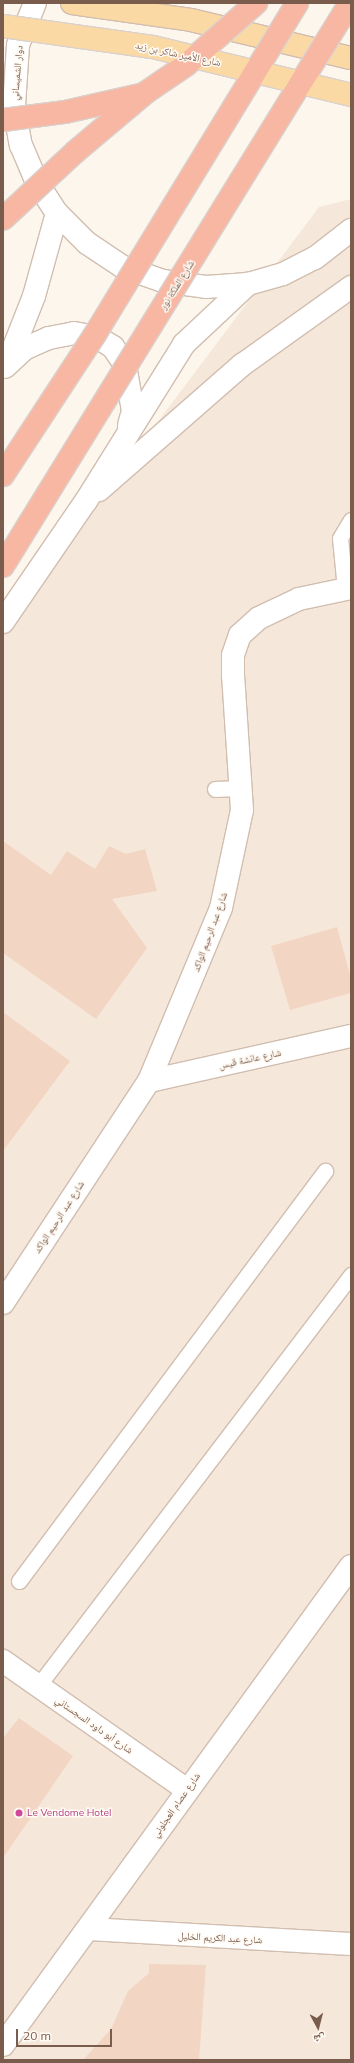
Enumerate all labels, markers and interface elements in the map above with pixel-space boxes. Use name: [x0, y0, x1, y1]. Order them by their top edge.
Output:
street label: شارع الأمير شاكر بن زيد: [134, 39, 222, 69]
street label: دوار الشميساني: [9, 45, 25, 101]
street label: شارع الملكة نور: [157, 258, 197, 312]
street label: شارع عبد الرحيم الواكد: [190, 891, 230, 973]
street label: شارع عائشة قيس: [218, 1047, 282, 1071]
street label: شارع عبد الرحيم الواكد: [31, 1179, 87, 1255]
street label: شارع أبو داود السجستاني: [53, 1694, 135, 1756]
street label: شارع عصام العجلوني: [149, 1770, 203, 1840]
place label: Le Vendome Hotel: [27, 1807, 111, 1819]
marker: Le Vendome Hotel: [14, 1808, 24, 1818]
street label: شارع عبد الكريم الخليل: [177, 1930, 263, 1946]
north arrow: [298, 2007, 338, 2047]
scale bar: [18, 2021, 114, 2047]
text: 20 m: [23, 2028, 51, 2043]
text: ش: [313, 2031, 326, 2047]

